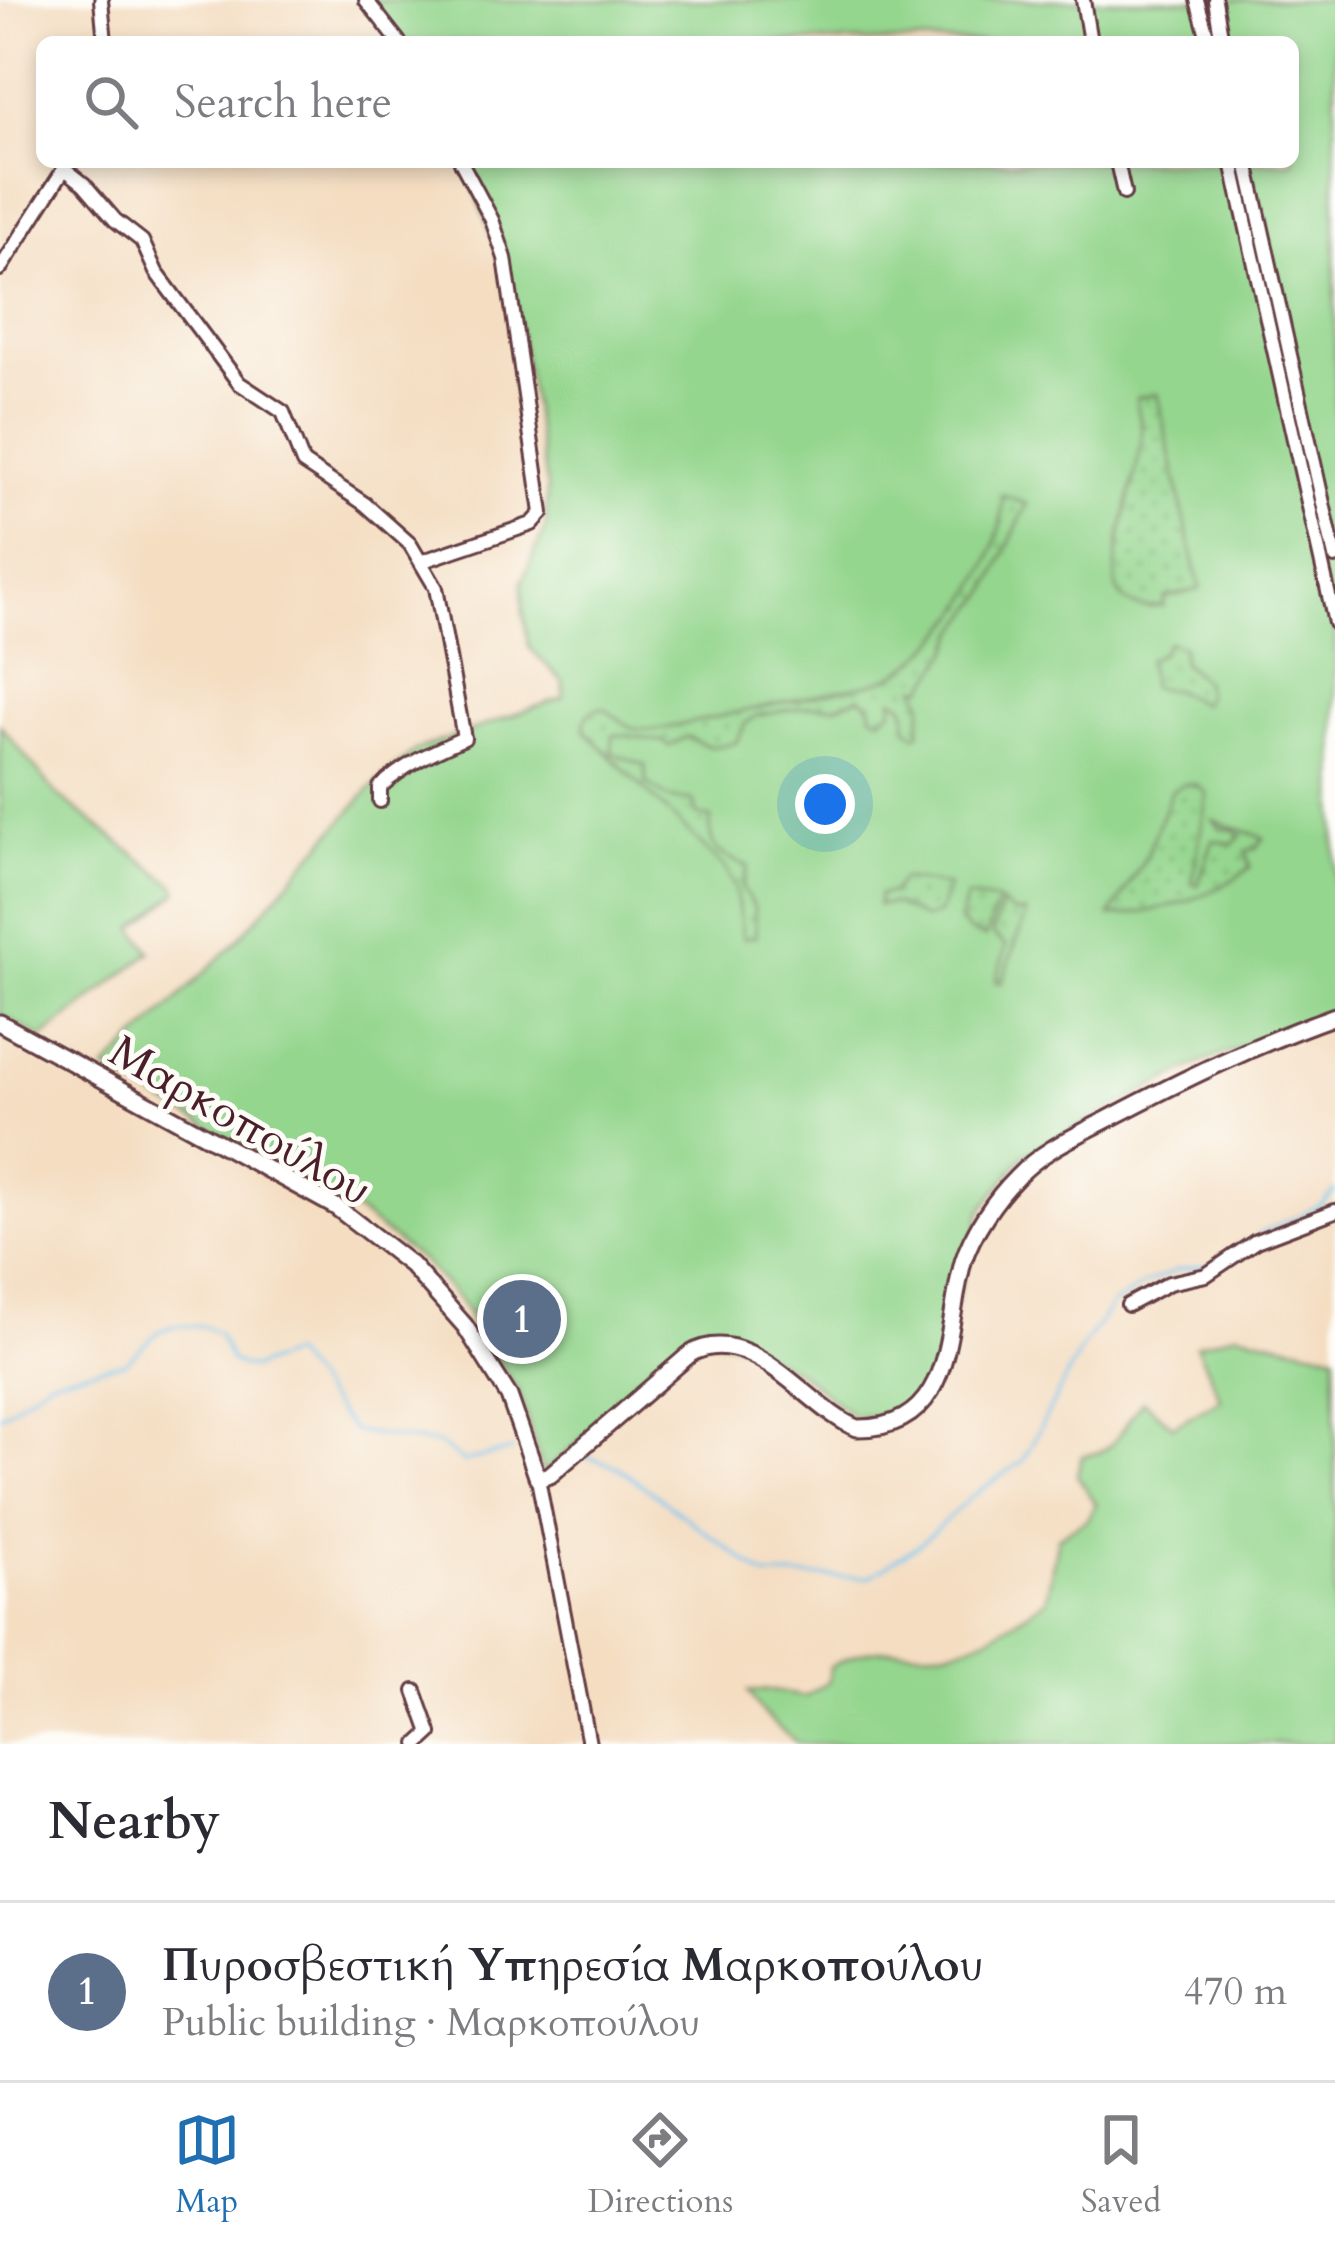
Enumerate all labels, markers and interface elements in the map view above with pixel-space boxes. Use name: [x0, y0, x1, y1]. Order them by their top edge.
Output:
search box: [36, 36, 1299, 168]
icon: search: [78, 69, 144, 135]
text: Search here: [174, 72, 392, 133]
your location: [795, 774, 855, 834]
street label: Μαρκοπούλου: [98, 1021, 382, 1220]
pin: 1: [483, 1274, 561, 1364]
text: Nearby: [48, 1787, 220, 1857]
text: Πυροσβεστική Υπηρεσία Μαρκοπούλου: [162, 1935, 983, 1996]
text: 1: [77, 1965, 97, 2018]
text: 470 m: [1184, 1965, 1287, 2018]
text: Public building · Μαρκοπούλου: [162, 1996, 700, 2049]
tab: Map: [174, 2107, 240, 2224]
tab: Directions: [588, 2107, 733, 2224]
tab: Saved: [1081, 2107, 1161, 2224]

